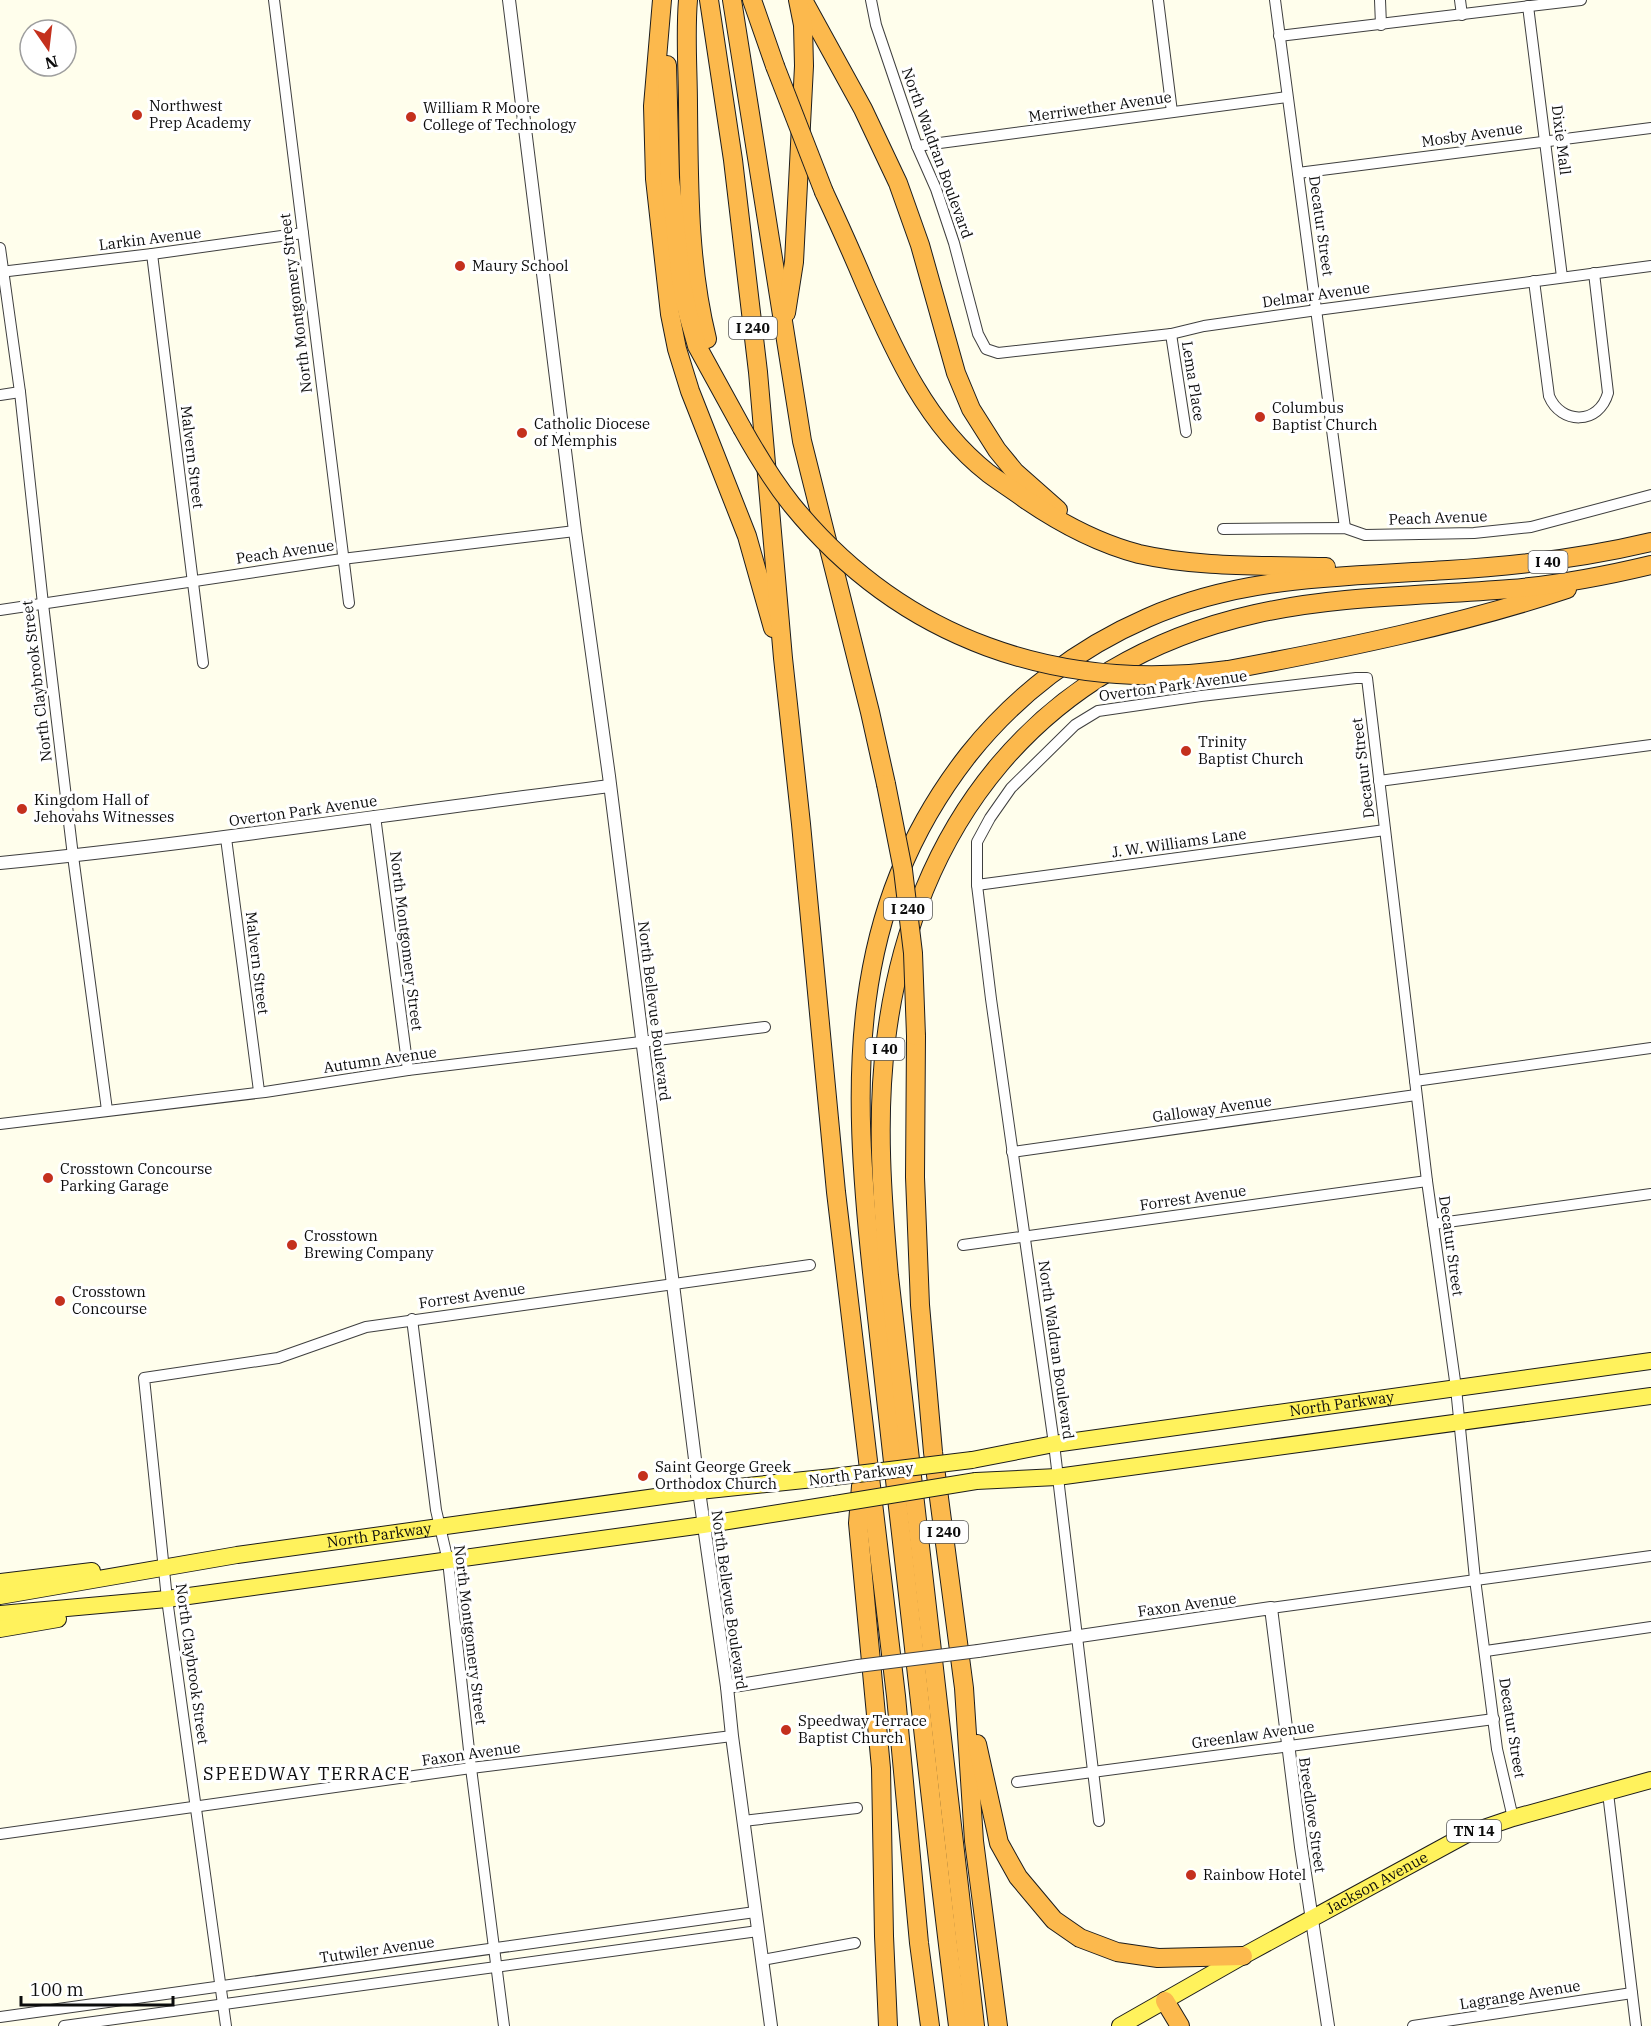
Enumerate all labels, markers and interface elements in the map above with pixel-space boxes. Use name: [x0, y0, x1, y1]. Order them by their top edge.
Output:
north arrow: [18, 18, 78, 78]
text: N: [43, 51, 60, 74]
street label: North Waldran Boulevard: [898, 65, 977, 241]
street label: Merriwether Avenue: [1027, 87, 1173, 126]
place label: Northwest Prep Academy: [149, 96, 251, 132]
place label: William R Moore College of Technology: [423, 98, 576, 134]
street label: Dixie Mall: [1548, 104, 1575, 176]
marker: Northwest Prep Academy: [130, 108, 144, 122]
marker: William R Moore College of Technology: [404, 110, 418, 124]
street label: Mosby Avenue: [1420, 118, 1524, 151]
street label: Decatur Street: [1305, 174, 1338, 277]
street label: North Montgomery Street: [275, 212, 316, 394]
street label: Larkin Avenue: [98, 223, 202, 254]
place label: Maury School: [472, 256, 569, 275]
marker: Maury School: [453, 259, 467, 273]
street label: Delmar Avenue: [1261, 278, 1371, 311]
road number: I 240: [729, 317, 777, 339]
street label: Lema Place: [1178, 340, 1209, 422]
place label: Columbus Baptist Church: [1272, 398, 1378, 434]
street label: Malvern Street: [177, 404, 208, 509]
marker: Columbus Baptist Church: [1253, 410, 1267, 424]
place label: Catholic Diocese of Memphis: [534, 414, 650, 450]
marker: Catholic Diocese of Memphis: [515, 426, 529, 440]
street label: Peach Avenue: [1388, 506, 1488, 529]
street label: Peach Avenue: [235, 535, 335, 568]
road number: I 40: [1528, 551, 1568, 573]
street label: North Claybrook Street: [17, 599, 56, 763]
street label: Overton Park Avenue: [1098, 666, 1248, 705]
street label: Decatur Street: [1347, 717, 1378, 819]
place label: Trinity Baptist Church: [1198, 732, 1304, 768]
marker: Trinity Baptist Church: [1179, 744, 1193, 758]
place label: Kingdom Hall of Jehovahs Witnesses: [34, 790, 174, 826]
street label: Overton Park Avenue: [228, 791, 378, 830]
marker: Kingdom Hall of Jehovahs Witnesses: [15, 802, 29, 816]
street label: J. W. Williams Lane: [1110, 824, 1247, 861]
street label: North Montgomery Street: [386, 850, 427, 1032]
road number: I 240: [884, 898, 932, 920]
street label: Malvern Street: [242, 910, 273, 1015]
street label: North Bellevue Boulevard: [634, 920, 675, 1102]
road number: I 40: [866, 1038, 904, 1060]
street label: Autumn Avenue: [322, 1042, 438, 1077]
street label: Galloway Avenue: [1151, 1091, 1273, 1126]
place label: Crosstown Concourse Parking Garage: [60, 1159, 212, 1195]
marker: Crosstown Concourse Parking Garage: [41, 1171, 55, 1185]
street label: Forrest Avenue: [1138, 1181, 1247, 1214]
street label: Decatur Street: [1435, 1194, 1468, 1297]
place label: Crosstown Brewing Company: [304, 1226, 434, 1262]
marker: Crosstown Brewing Company: [285, 1238, 299, 1252]
street label: North Waldran Boulevard: [1035, 1259, 1078, 1441]
street label: Forrest Avenue: [417, 1279, 526, 1312]
place label: Crosstown Concourse: [72, 1282, 147, 1318]
marker: Crosstown Concourse: [53, 1294, 67, 1308]
street label: North Parkway: [1288, 1387, 1395, 1420]
place label: Saint George Greek Orthodox Church: [655, 1457, 791, 1493]
street label: North Parkway: [808, 1458, 914, 1489]
marker: Saint George Greek Orthodox Church: [636, 1469, 650, 1483]
street label: North Bellevue Boulevard: [707, 1509, 752, 1691]
street label: North Parkway: [326, 1518, 433, 1551]
road number: I 240: [920, 1521, 968, 1543]
street label: North Montgomery Street: [450, 1544, 491, 1726]
street label: North Claybrook Street: [172, 1582, 213, 1746]
street label: Faxon Avenue: [1136, 1588, 1237, 1621]
street label: Decatur Street: [1495, 1676, 1530, 1779]
place label: Speedway Terrace Baptist Church: [798, 1711, 927, 1747]
street label: Greenlaw Avenue: [1190, 1716, 1315, 1753]
marker: Speedway Terrace Baptist Church: [779, 1723, 793, 1737]
street label: Faxon Avenue: [420, 1737, 521, 1770]
street label: Breedlove Street: [1295, 1756, 1330, 1874]
district label: SPEEDWAY TERRACE: [203, 1762, 411, 1785]
road number: TN 14: [1447, 1820, 1501, 1842]
street label: Jackson Avenue: [1322, 1847, 1431, 1918]
place label: Rainbow Hotel: [1203, 1865, 1306, 1884]
marker: Rainbow Hotel: [1184, 1868, 1198, 1882]
street label: Tutwiler Avenue: [318, 1932, 436, 1967]
scale bar: [21, 1969, 172, 2007]
street label: Lagrange Avenue: [1458, 1976, 1582, 2013]
text: 100 m: [30, 1978, 84, 2001]

